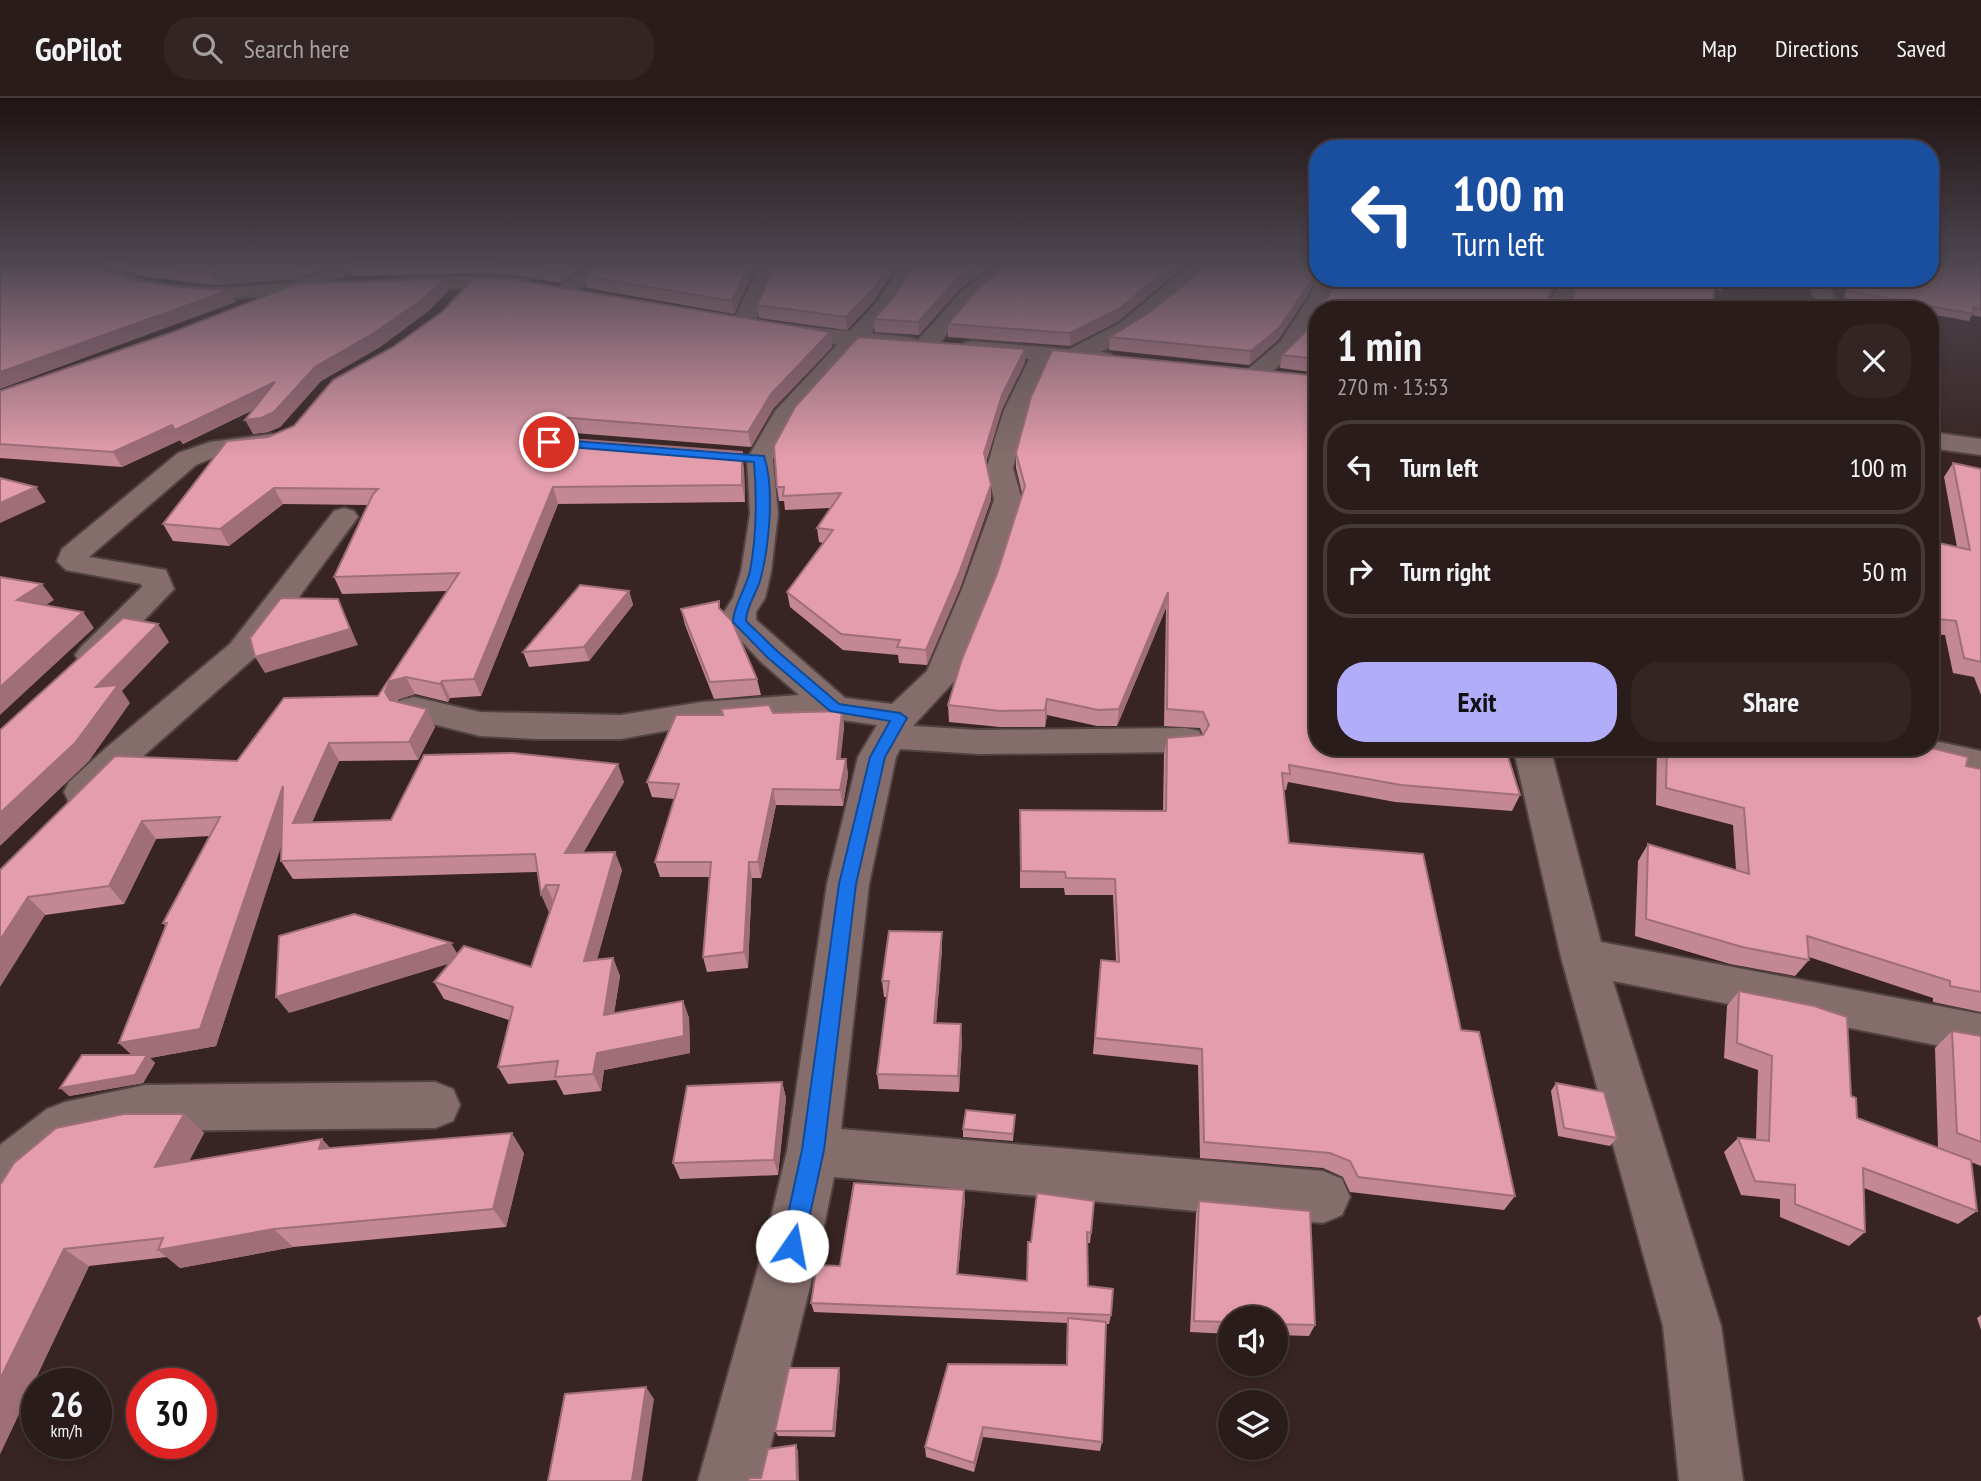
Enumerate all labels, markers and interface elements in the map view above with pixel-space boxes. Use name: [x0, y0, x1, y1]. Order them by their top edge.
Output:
search box: [164, 17, 654, 80]
text: GoPilot: [35, 27, 122, 70]
icon: search: [188, 29, 226, 67]
text: Search here: [244, 32, 349, 65]
text: Map: [1702, 33, 1737, 64]
text: Directions: [1775, 33, 1859, 64]
text: Saved: [1897, 33, 1946, 64]
text: 100 m: [1452, 161, 1565, 225]
icon: left: [1337, 168, 1428, 259]
text: Turn left: [1452, 223, 1544, 265]
text: 1 min: [1337, 318, 1422, 373]
button: close: [1837, 324, 1911, 398]
text: 270 m · 13:53: [1337, 372, 1449, 401]
pin: [519, 412, 579, 472]
icon: arrive: [530, 423, 568, 461]
icon: left: [1341, 448, 1379, 486]
text: Turn left: [1400, 451, 1478, 484]
text: 100 m: [1849, 451, 1907, 484]
icon: right: [1341, 552, 1379, 590]
text: Turn right: [1400, 555, 1491, 588]
text: 50 m: [1861, 555, 1907, 588]
button: Exit: [1337, 662, 1617, 742]
button: Share: [1631, 662, 1911, 742]
position arrow: [755, 1209, 829, 1283]
map controls: [1218, 1306, 1288, 1460]
button: sound: [1218, 1306, 1288, 1376]
speed limit sign: 30: [126, 1368, 217, 1459]
text: 26: [50, 1381, 83, 1427]
button: layers: [1218, 1390, 1288, 1460]
text: km/h: [51, 1419, 82, 1442]

